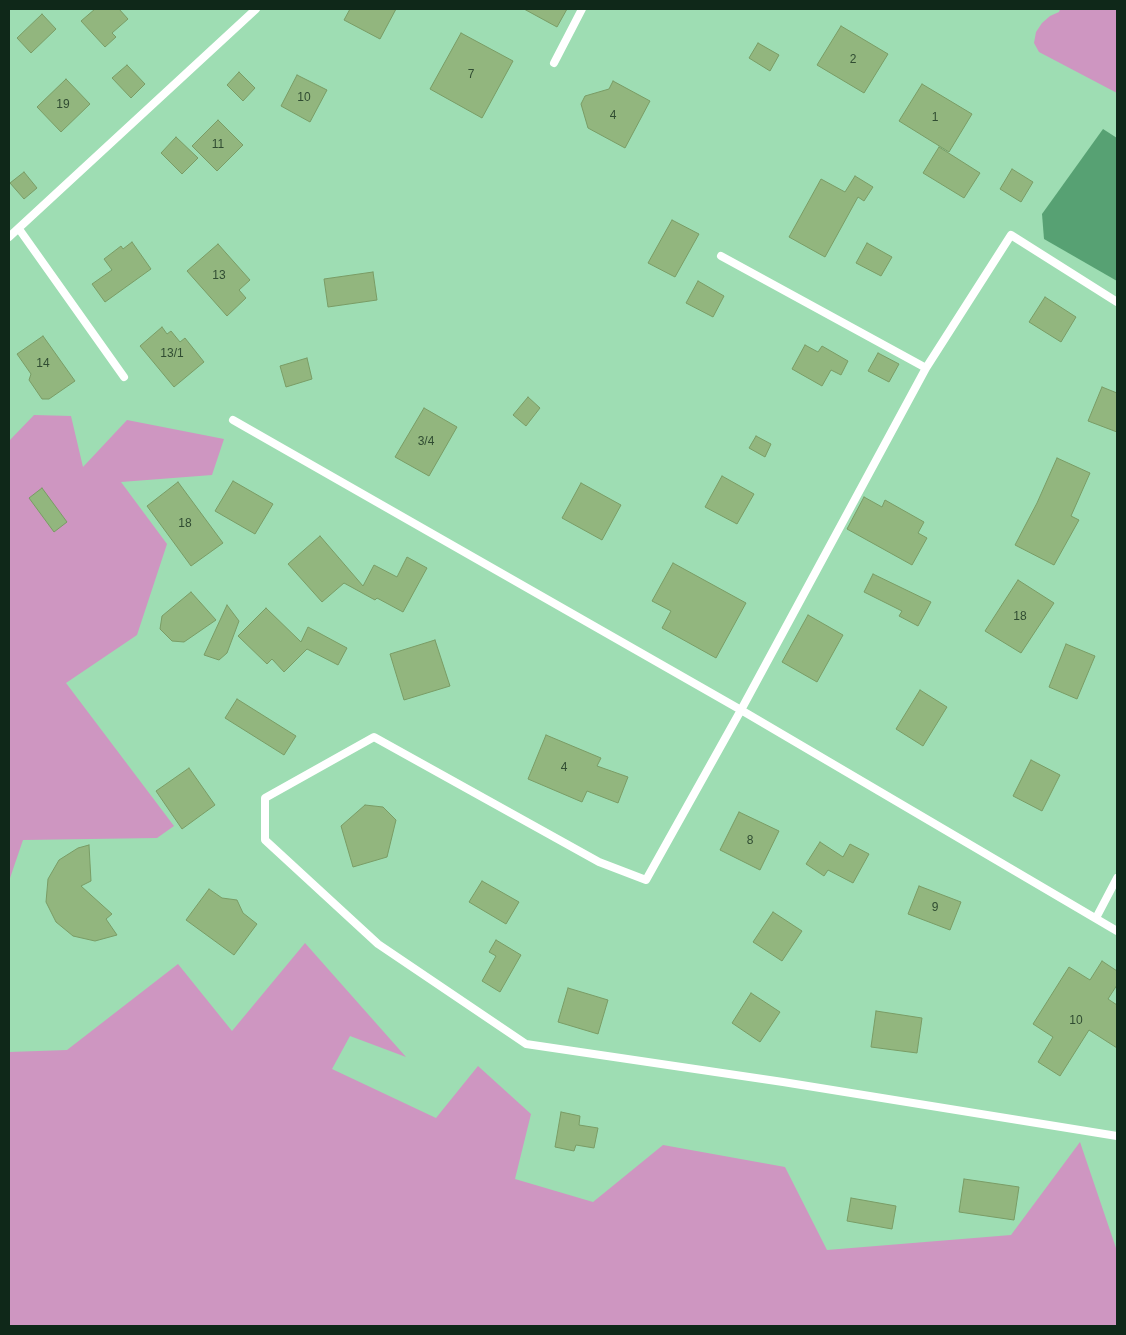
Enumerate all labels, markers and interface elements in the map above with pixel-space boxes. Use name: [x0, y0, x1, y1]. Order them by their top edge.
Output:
house number: 2: [850, 53, 856, 67]
house number: 7: [468, 68, 474, 82]
house number: 10: [297, 91, 311, 105]
house number: 19: [56, 98, 70, 112]
house number: 4: [610, 109, 616, 123]
house number: 1: [932, 111, 938, 125]
house number: 11: [212, 138, 224, 152]
house number: 13: [212, 269, 226, 283]
house number: 13/1: [160, 347, 184, 361]
house number: 14: [36, 357, 50, 371]
house number: 3/4: [418, 435, 434, 449]
house number: 18: [178, 517, 192, 531]
house number: 18: [1013, 610, 1027, 624]
house number: 4: [561, 761, 567, 775]
house number: 8: [747, 834, 753, 848]
house number: 9: [932, 901, 938, 915]
house number: 10: [1069, 1014, 1083, 1028]

